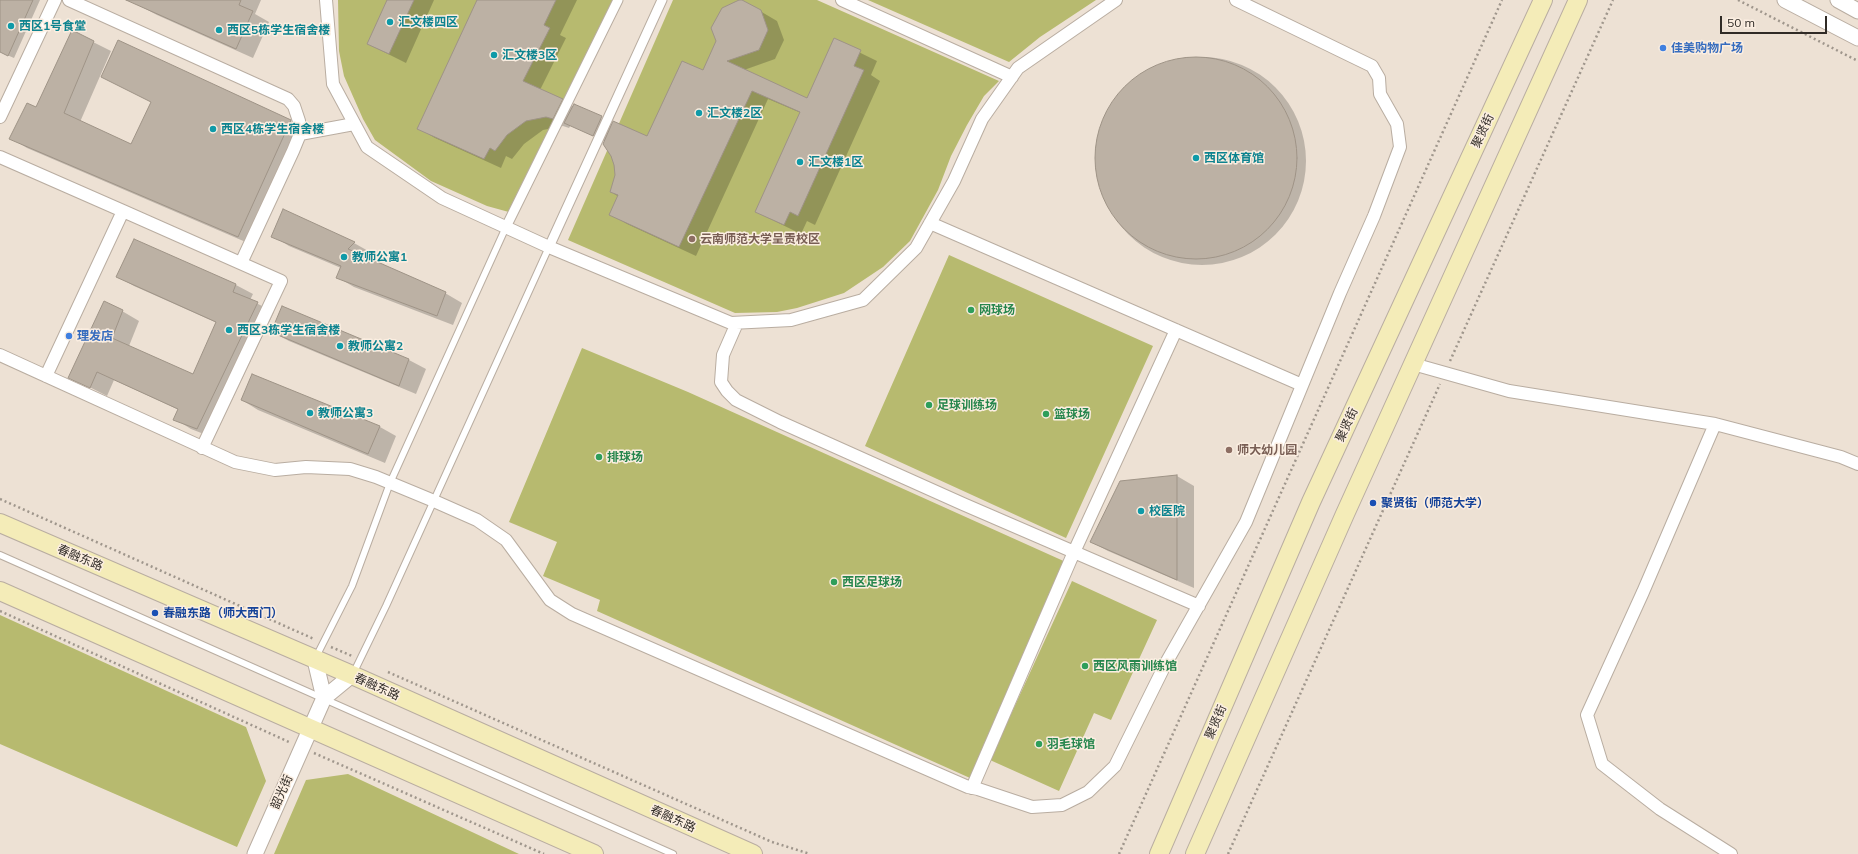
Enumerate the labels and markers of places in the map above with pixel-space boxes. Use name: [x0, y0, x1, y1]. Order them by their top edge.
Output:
place label: 汇文楼四区: [398, 15, 458, 29]
marker: 汇文楼四区: [385, 17, 395, 27]
place label: 西区1号食堂: [19, 19, 86, 33]
marker: 西区1号食堂: [6, 21, 16, 31]
place label: 西区5栋学生宿舍楼: [227, 23, 330, 37]
marker: 西区5栋学生宿舍楼: [214, 25, 224, 35]
place label: 佳美购物广场: [1671, 41, 1743, 55]
marker: 佳美购物广场: [1658, 43, 1668, 53]
place label: 汇文楼3区: [502, 48, 557, 62]
marker: 汇文楼3区: [489, 50, 499, 60]
place label: 汇文楼2区: [707, 106, 762, 120]
marker: 汇文楼2区: [694, 108, 704, 118]
place label: 西区4栋学生宿舍楼: [221, 122, 324, 136]
marker: 西区4栋学生宿舍楼: [208, 124, 218, 134]
place label: 西区体育馆: [1204, 151, 1264, 165]
marker: 西区体育馆: [1191, 153, 1201, 163]
place label: 汇文楼1区: [808, 155, 863, 169]
marker: 汇文楼1区: [795, 157, 805, 167]
place label: 云南师范大学呈贡校区: [700, 232, 820, 246]
marker: 云南师范大学呈贡校区: [687, 234, 697, 244]
place label: 教师公寓1: [352, 250, 407, 264]
marker: 教师公寓1: [339, 252, 349, 262]
place label: 网球场: [979, 303, 1015, 317]
marker: 网球场: [966, 305, 976, 315]
place label: 西区3栋学生宿舍楼: [237, 323, 340, 337]
marker: 西区3栋学生宿舍楼: [224, 325, 234, 335]
place label: 理发店: [77, 329, 113, 343]
marker: 理发店: [64, 331, 74, 341]
place label: 教师公寓2: [348, 339, 403, 353]
marker: 教师公寓2: [335, 341, 345, 351]
place label: 足球训练场: [937, 398, 997, 412]
marker: 足球训练场: [924, 400, 934, 410]
place label: 教师公寓3: [318, 406, 373, 420]
place label: 篮球场: [1054, 407, 1090, 421]
marker: 教师公寓3: [305, 408, 315, 418]
marker: 篮球场: [1041, 409, 1051, 419]
place label: 师大幼儿园: [1237, 443, 1297, 457]
marker: 师大幼儿园: [1224, 445, 1234, 455]
place label: 排球场: [607, 450, 643, 464]
marker: 排球场: [594, 452, 604, 462]
place label: 聚贤街（师范大学）: [1381, 496, 1489, 510]
marker: 聚贤街（师范大学）: [1368, 498, 1378, 508]
place label: 校医院: [1149, 504, 1185, 518]
marker: 校医院: [1136, 506, 1146, 516]
place label: 西区足球场: [842, 575, 902, 589]
marker: 西区足球场: [829, 577, 839, 587]
place label: 春融东路（师大西门）: [163, 606, 283, 620]
marker: 春融东路（师大西门）: [150, 608, 160, 618]
place label: 西区风雨训练馆: [1093, 659, 1177, 673]
marker: 西区风雨训练馆: [1080, 661, 1090, 671]
place label: 羽毛球馆: [1047, 737, 1095, 751]
marker: 羽毛球馆: [1034, 739, 1044, 749]

